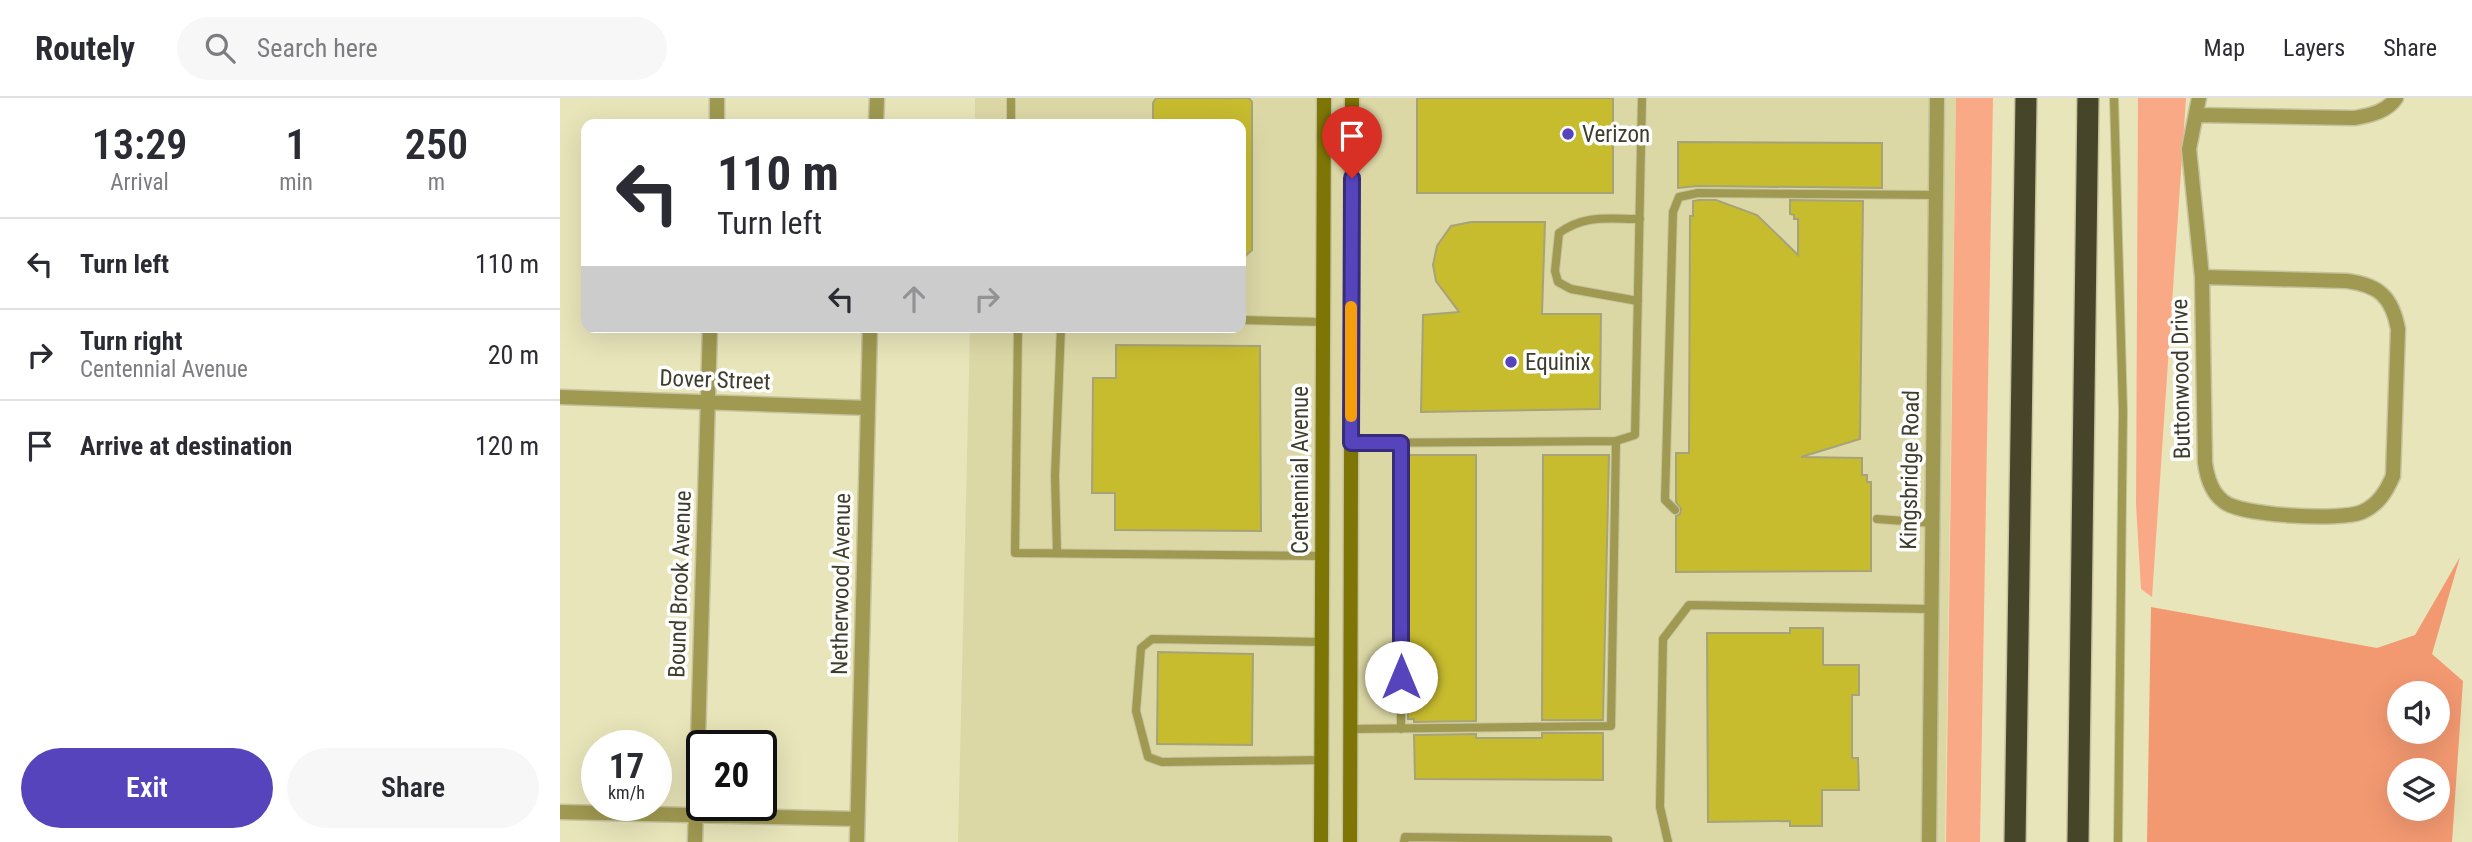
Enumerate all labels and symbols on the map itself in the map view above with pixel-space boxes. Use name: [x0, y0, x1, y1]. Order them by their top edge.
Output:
pin: [1322, 106, 1382, 178]
place label: Verizon: [1582, 121, 1650, 148]
marker: Verizon: [1560, 126, 1576, 142]
street label: Buttonwood Drive: [2166, 299, 2196, 459]
place label: Equinix: [1525, 349, 1591, 376]
marker: Equinix: [1503, 354, 1519, 370]
street label: Dover Street: [659, 365, 771, 395]
street label: Centennial Avenue: [1287, 386, 1314, 554]
street label: Kingsbridge Road: [1895, 390, 1925, 550]
street label: Bound Brook Avenue: [663, 490, 697, 678]
street label: Netherwood Avenue: [826, 493, 856, 675]
position arrow: [1364, 640, 1438, 714]
speed limit sign: 20: [686, 730, 777, 821]

